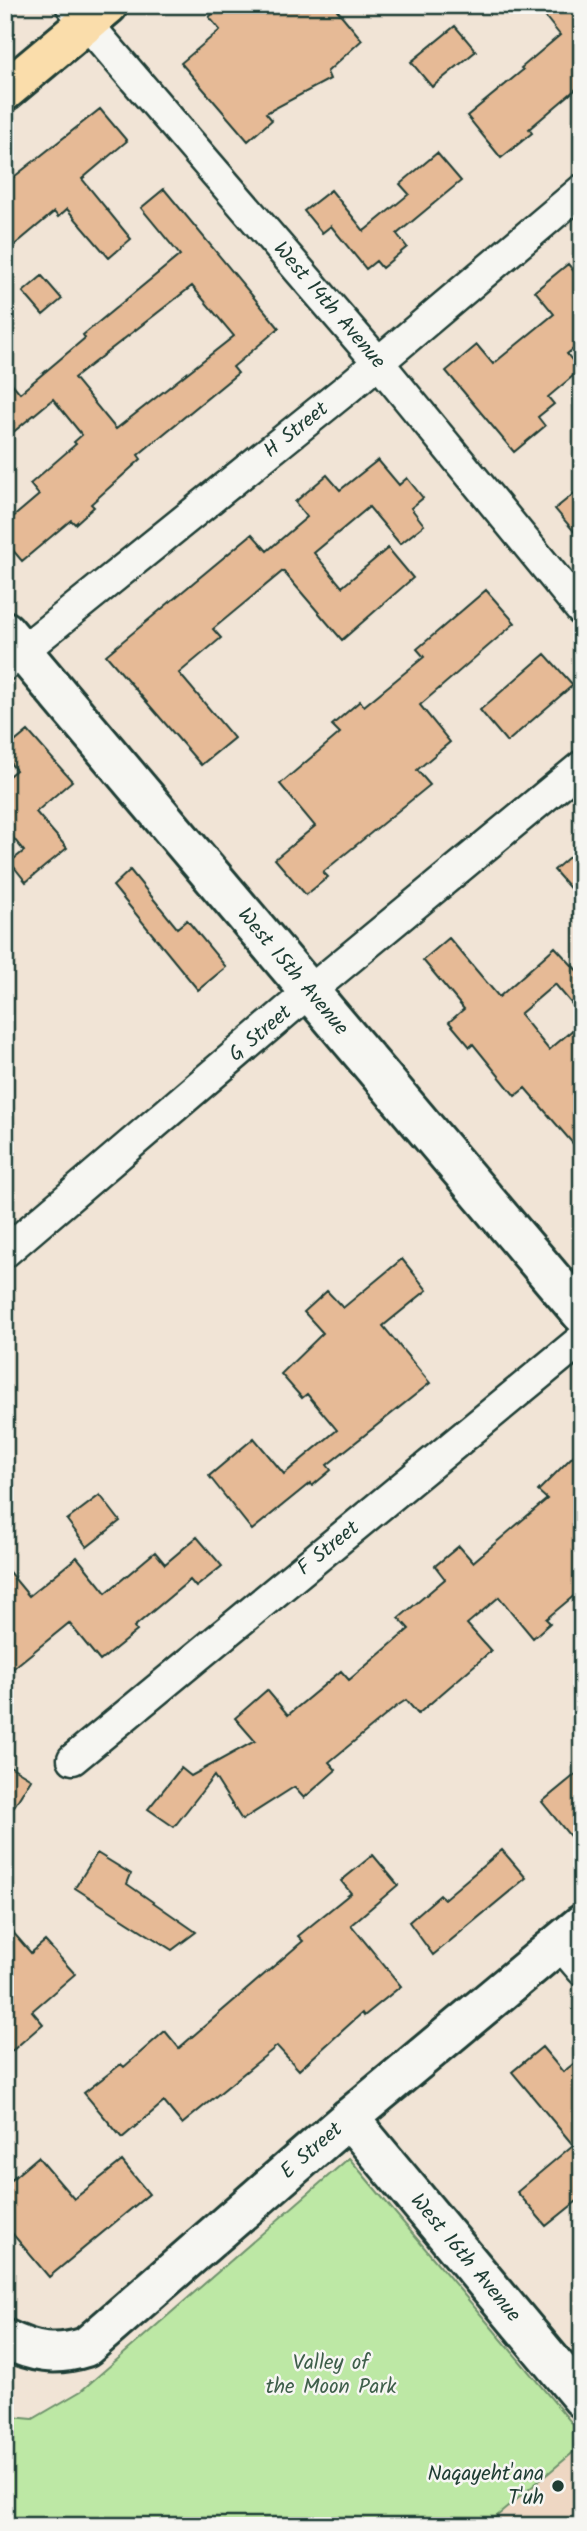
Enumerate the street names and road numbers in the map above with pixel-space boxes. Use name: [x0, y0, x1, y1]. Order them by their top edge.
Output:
street label: West 14th Avenue: [265, 234, 394, 377]
street label: H Street: [256, 393, 336, 467]
street label: West 15th Avenue: [229, 900, 357, 1043]
street label: G Street: [221, 996, 300, 1070]
street label: F Street: [290, 1512, 368, 1584]
street label: E Street: [273, 2113, 351, 2187]
street label: West 16th Avenue: [402, 2186, 529, 2330]

